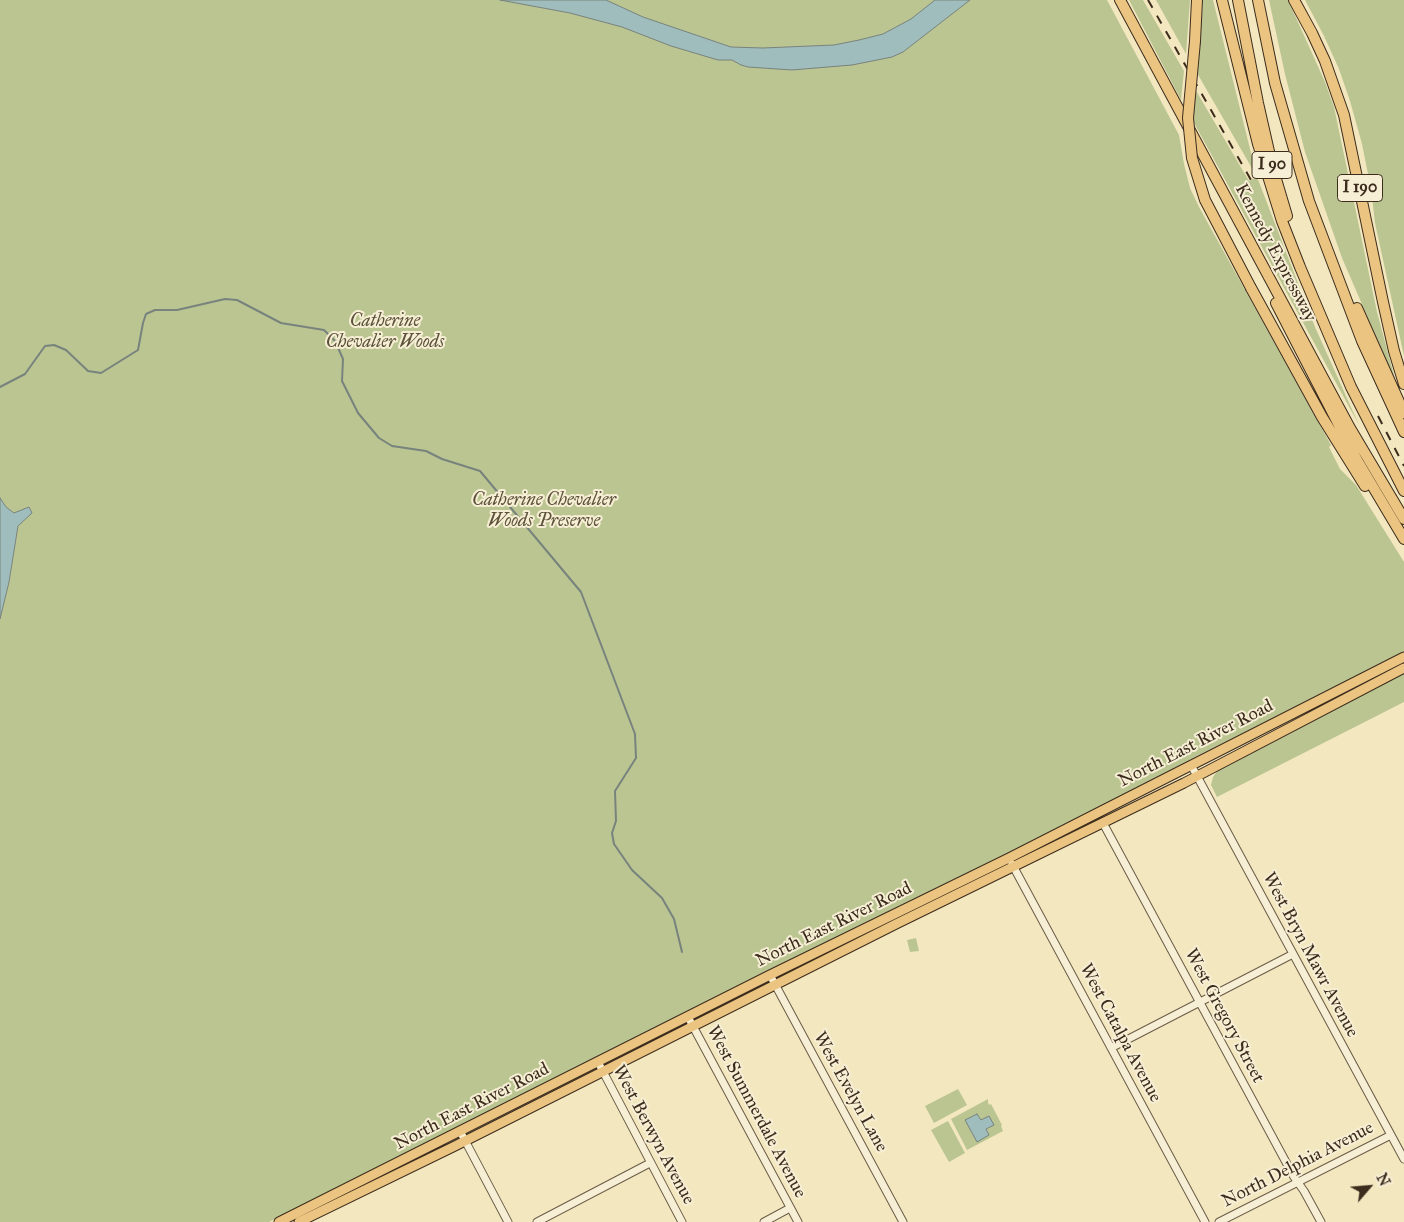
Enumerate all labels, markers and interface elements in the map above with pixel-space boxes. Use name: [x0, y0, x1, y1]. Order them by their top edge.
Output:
road number: I 90: [1252, 152, 1292, 178]
road number: I 190: [1338, 174, 1382, 202]
street label: Kennedy Expressway: [1230, 180, 1320, 326]
park label: Catherine Chevalier Woods: [326, 311, 444, 354]
park label: Catherine Chevalier Woods Preserve: [472, 490, 616, 532]
street label: North East River Road: [1115, 696, 1277, 792]
street label: West Bryn Mawr Avenue: [1257, 869, 1363, 1041]
street label: North East River Road: [753, 878, 915, 972]
street label: West Gregory Street: [1179, 945, 1269, 1087]
street label: West Catalpa Avenue: [1074, 960, 1166, 1106]
street label: West Summerdale Avenue: [701, 1022, 811, 1202]
street label: West Evelyn Lane: [808, 1028, 892, 1156]
street label: North East River Road: [391, 1059, 553, 1155]
street label: West Berwyn Avenue: [607, 1062, 699, 1208]
street label: North Delphia Avenue: [1219, 1117, 1377, 1213]
north arrow: [1344, 1162, 1394, 1212]
text: N: [1373, 1171, 1393, 1189]

